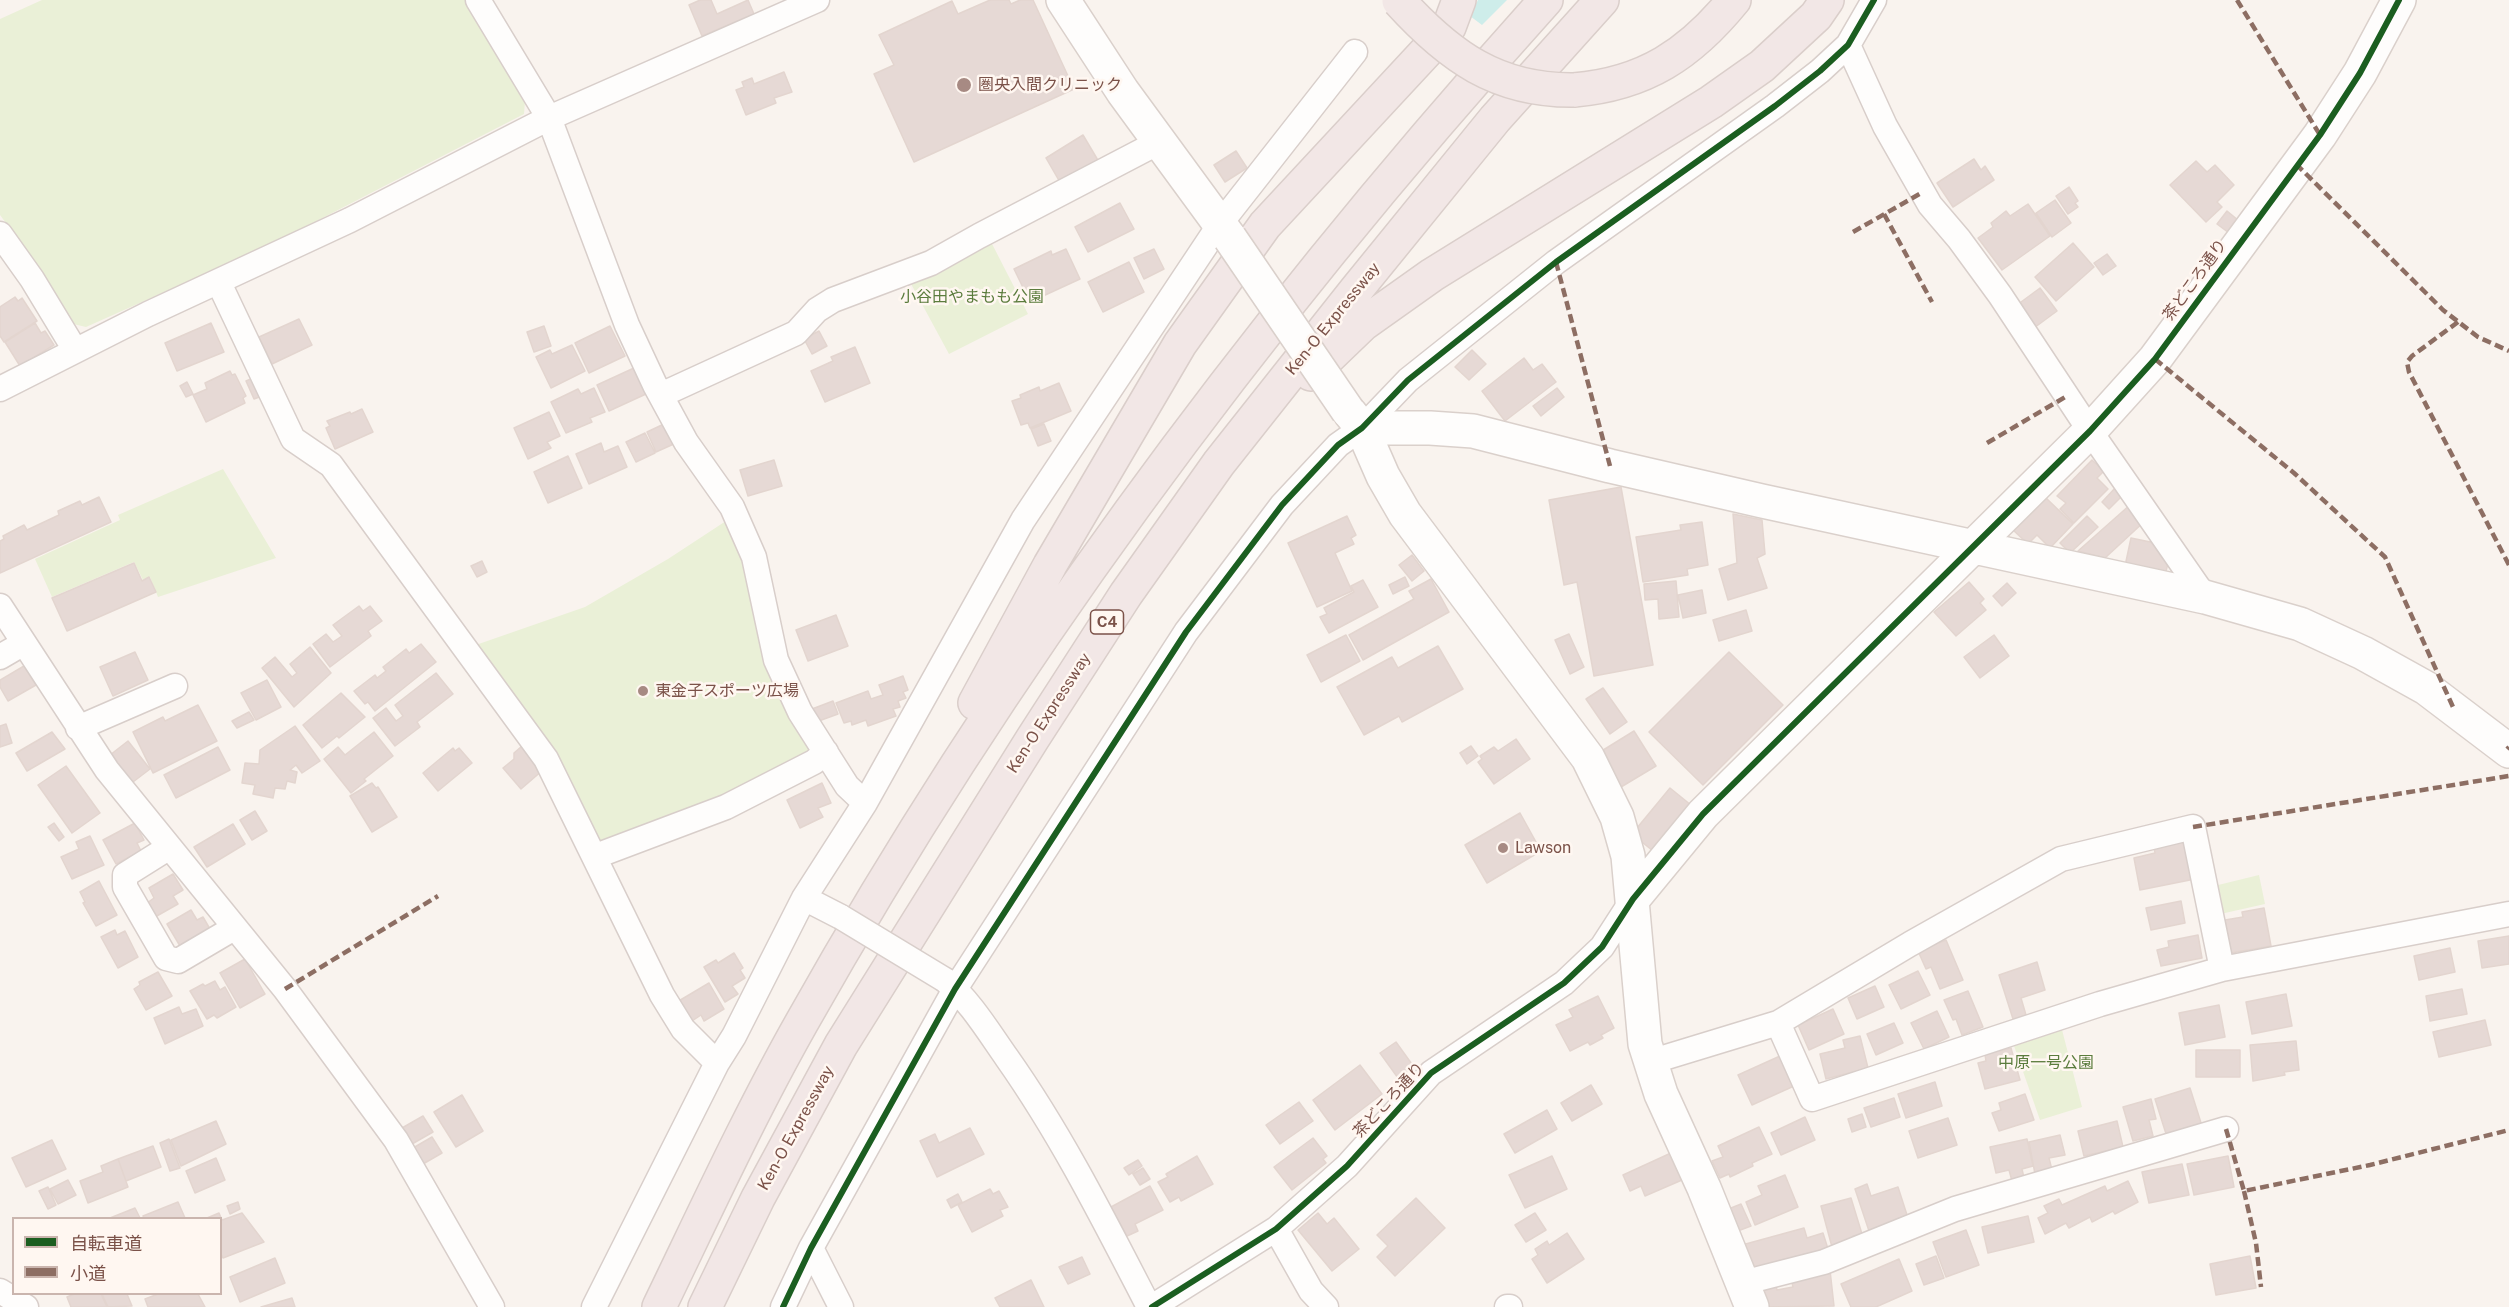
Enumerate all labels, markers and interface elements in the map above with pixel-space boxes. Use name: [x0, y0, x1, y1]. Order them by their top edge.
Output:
place label: 圏央入間クリニック: [978, 75, 1122, 95]
marker: 圏央入間クリニック: [955, 76, 973, 94]
street label: 茶どころ通り: [2159, 236, 2231, 324]
street label: Ken-O Expressway: [1282, 259, 1384, 379]
park label: 小谷田やまもも公園: [900, 287, 1044, 307]
road number: C4: [1090, 610, 1124, 634]
street label: Ken-O Expressway: [1003, 649, 1095, 777]
place label: 東金子スポーツ広場: [655, 681, 799, 701]
marker: 東金子スポーツ広場: [636, 684, 650, 698]
place label: Lawson: [1515, 838, 1571, 858]
marker: Lawson: [1496, 841, 1510, 855]
park label: 中原一号公園: [1998, 1053, 2094, 1073]
street label: 茶どころ通り: [1349, 1058, 1429, 1142]
street label: Ken-O Expressway: [754, 1062, 838, 1194]
legend: [12, 1217, 222, 1295]
text: 自転車道: [70, 1233, 142, 1254]
text: 小道: [70, 1263, 106, 1284]

